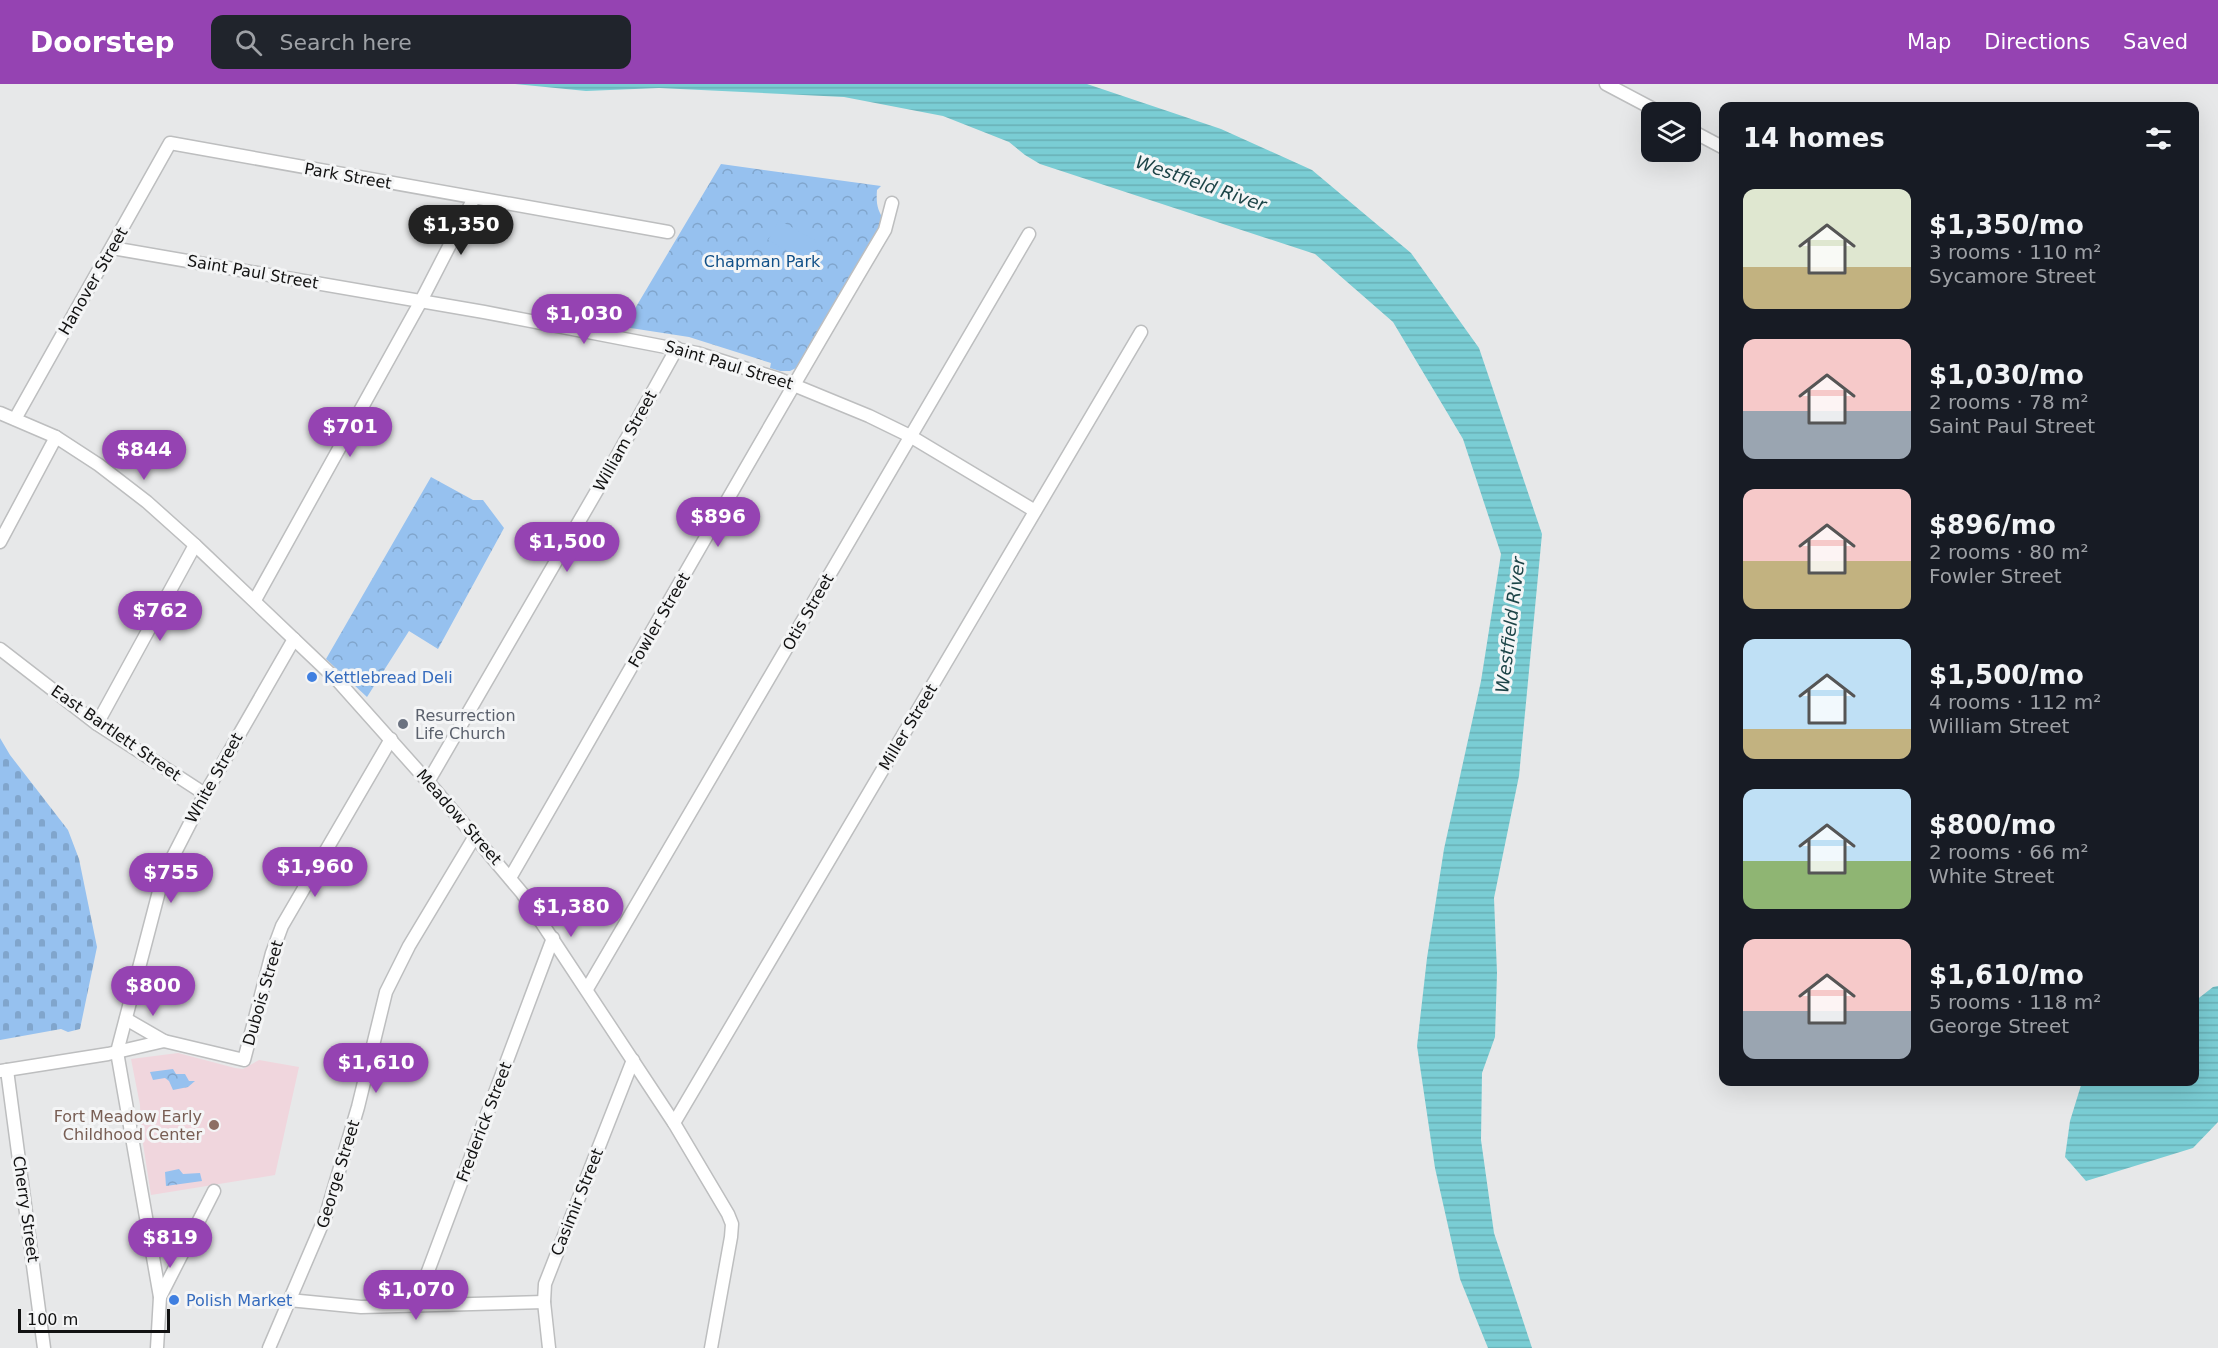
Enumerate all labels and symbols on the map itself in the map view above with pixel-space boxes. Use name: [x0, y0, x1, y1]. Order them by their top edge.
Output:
water label: Westfield River: [1133, 151, 1271, 216]
street label: Park Street: [303, 159, 393, 193]
pin: $1,350: [412, 205, 510, 256]
street label: Hanover Street: [54, 224, 132, 338]
street label: Saint Paul Street: [186, 251, 320, 293]
park label: Chapman Park: [704, 252, 821, 271]
pin: $1,030: [535, 294, 633, 345]
street label: Saint Paul Street: [663, 336, 795, 394]
street label: William Street: [589, 387, 661, 495]
pin: $701: [314, 407, 386, 458]
pin: $844: [108, 430, 180, 481]
pin: $896: [682, 497, 754, 548]
pin: $1,500: [518, 522, 616, 573]
water label: Westfield River: [1491, 554, 1529, 694]
street label: Fowler Street: [624, 569, 694, 671]
street label: Otis Street: [778, 570, 838, 654]
pin: $762: [124, 591, 196, 642]
place label: Kettlebread Deli: [324, 668, 453, 687]
marker: Kettlebread Deli: [305, 670, 319, 684]
street label: Miller Street: [875, 680, 941, 774]
street label: East Bartlett Street: [48, 681, 184, 785]
place label: Resurrection Life Church: [415, 706, 516, 743]
marker: Resurrection Life Church: [396, 717, 410, 731]
street label: White Street: [181, 730, 247, 826]
street label: Meadow Street: [412, 765, 506, 869]
pin: $1,960: [266, 847, 364, 898]
pin: $755: [135, 853, 207, 904]
pin: $1,380: [522, 887, 620, 938]
street label: Dubois Street: [239, 938, 287, 1048]
pin: $800: [117, 966, 189, 1017]
pin: $1,610: [327, 1043, 425, 1094]
street label: Frederick Street: [452, 1059, 516, 1185]
place label: Fort Meadow Early Childhood Center: [54, 1107, 202, 1144]
marker: Fort Meadow Early Childhood Center: [207, 1118, 221, 1132]
street label: George Street: [313, 1118, 363, 1230]
street label: Casimir Street: [547, 1146, 607, 1258]
street label: Cherry Street: [9, 1155, 43, 1263]
pin: $819: [134, 1218, 206, 1269]
pin: $1,070: [367, 1270, 465, 1321]
place label: Polish Market: [186, 1291, 292, 1310]
marker: Polish Market: [167, 1293, 181, 1307]
scale bar: [18, 1306, 170, 1334]

